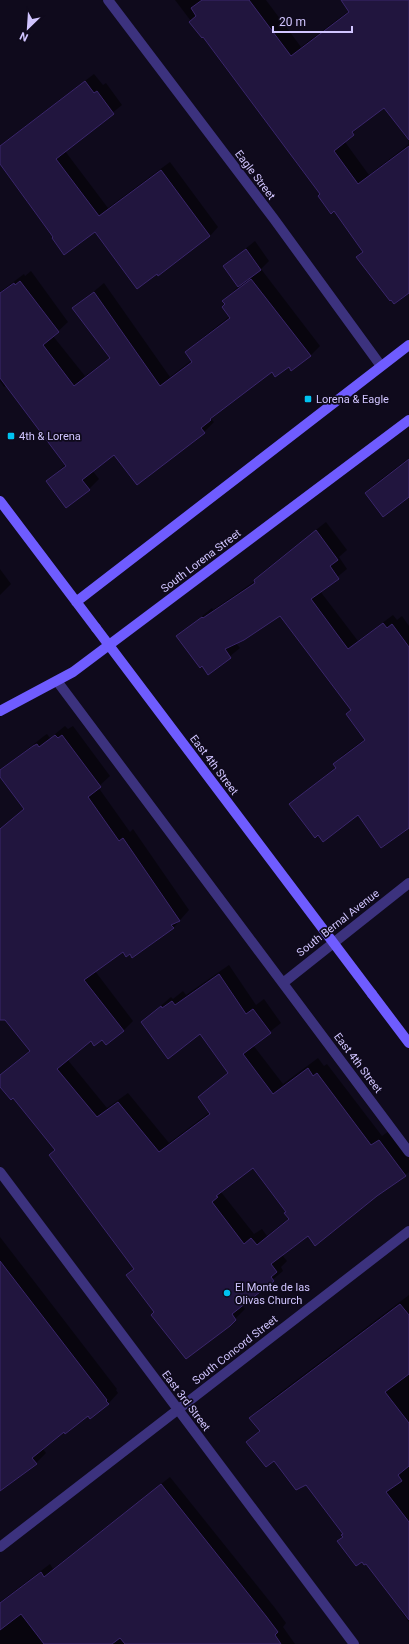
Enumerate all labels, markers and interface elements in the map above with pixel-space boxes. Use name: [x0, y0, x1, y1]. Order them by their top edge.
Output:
north arrow: [8, 8, 48, 48]
scale bar: [273, 8, 352, 34]
text: 20 m: [279, 15, 306, 29]
text: N: [18, 29, 30, 44]
street label: Eagle Street: [232, 148, 278, 203]
place label: Lorena & Eagle: [316, 393, 389, 406]
marker: Lorena & Eagle: [303, 394, 313, 404]
place label: 4th & Lorena: [19, 430, 81, 443]
marker: 4th & Lorena: [6, 431, 16, 441]
street label: South Lorena Street: [158, 526, 244, 595]
street label: East 4th Street: [187, 732, 241, 798]
street label: South Bernal Avenue: [294, 887, 382, 959]
street label: East 4th Street: [331, 1030, 385, 1096]
place label: El Monte de las Olivas Church: [235, 1281, 310, 1307]
marker: El Monte de las Olivas Church: [222, 1288, 232, 1298]
street label: South Concord Street: [190, 1313, 280, 1387]
street label: East 3rd Street: [159, 1368, 213, 1434]

